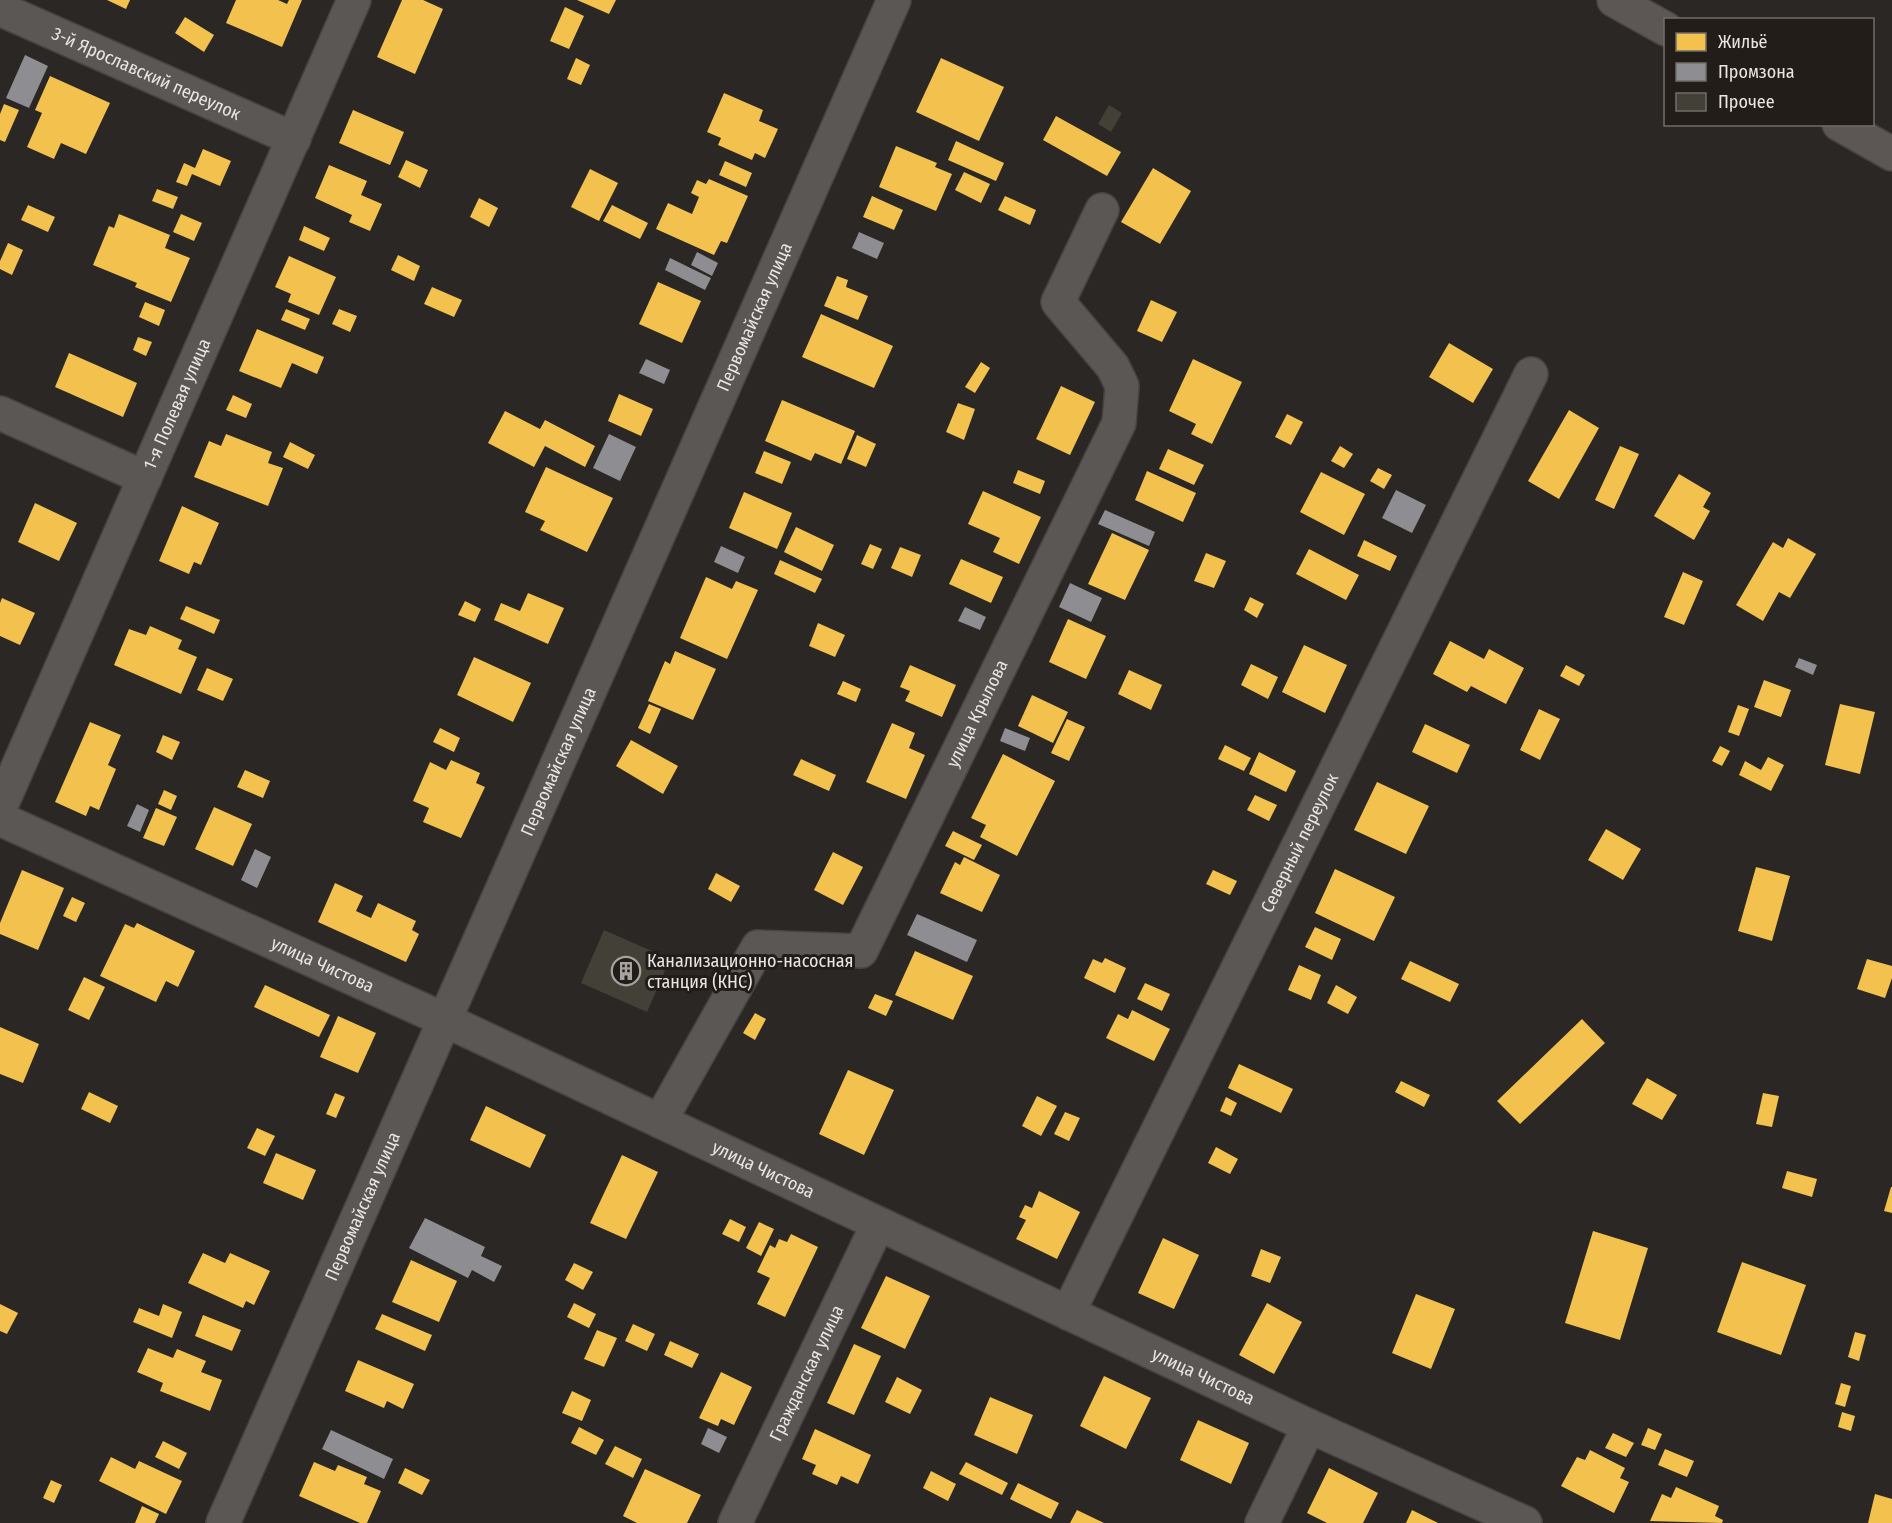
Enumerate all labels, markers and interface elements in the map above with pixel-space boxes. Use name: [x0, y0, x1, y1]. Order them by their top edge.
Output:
legend: [1664, 18, 1874, 126]
street label: 3-й Ярославский переулок: [49, 22, 245, 125]
text: Жильё: [1718, 31, 1768, 53]
text: Промзона: [1718, 61, 1795, 83]
text: Прочее: [1718, 91, 1775, 113]
street label: Первомайская улица: [712, 239, 797, 395]
street label: 1-я Полевая улица: [139, 335, 215, 473]
street label: улица Крылова: [941, 656, 1013, 771]
street label: Первомайская улица: [516, 684, 601, 839]
street label: Северный переулок: [1256, 769, 1344, 916]
street label: улица Чистова: [268, 932, 378, 998]
place label: Канализационно-насосная станция (КНС): [647, 950, 854, 993]
building icon: Канализационно-насосная станция (КНС): [610, 955, 642, 987]
street label: Первомайская улица: [320, 1128, 405, 1284]
street label: улица Чистова: [709, 1136, 818, 1203]
street label: Гражданская улица: [765, 1301, 849, 1445]
street label: улица Чистова: [1148, 1343, 1258, 1410]

